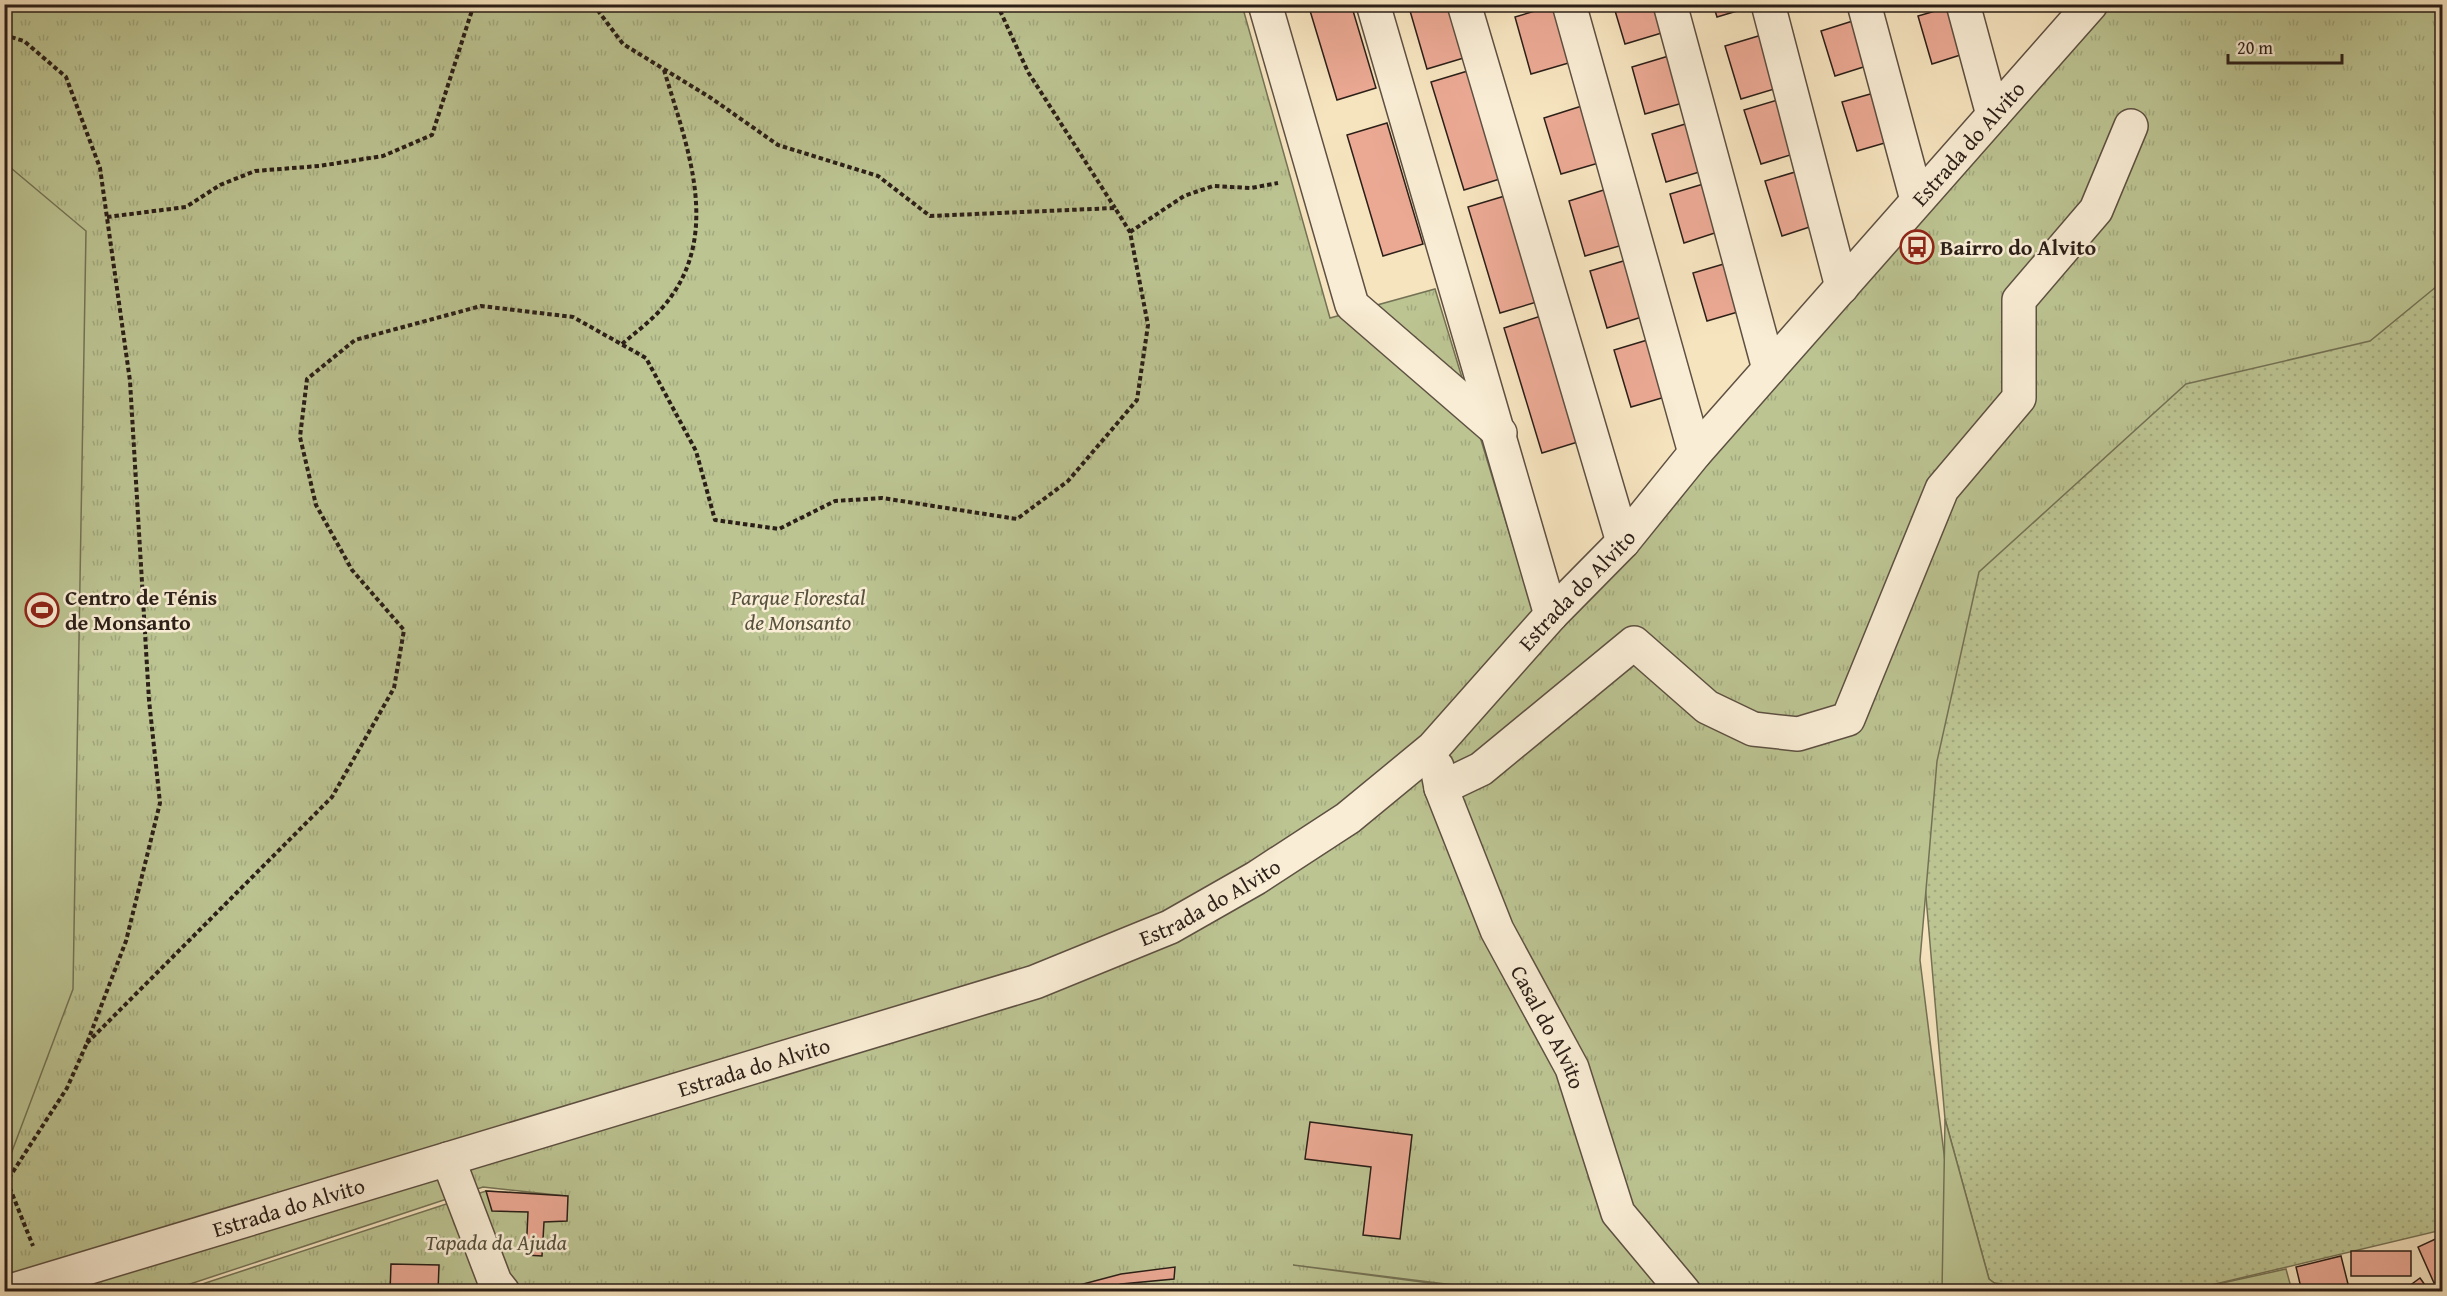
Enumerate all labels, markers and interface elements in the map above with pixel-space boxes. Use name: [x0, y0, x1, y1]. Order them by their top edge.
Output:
scale bar: [2228, 27, 2342, 65]
text: 20 m: [2237, 34, 2273, 61]
street label: Estrada do Alvito: [1904, 74, 2032, 213]
bus stop icon: Bairro do Alvito: [1899, 229, 1935, 265]
place label: Bairro do Alvito: [1940, 231, 2097, 263]
street label: Estrada do Alvito: [1511, 523, 1643, 658]
place label: Centro de Ténis de Monsanto: [65, 581, 217, 638]
park label: Parque Florestal de Monsanto: [730, 581, 865, 638]
sports icon: Centro de Ténis de Monsanto: [24, 592, 60, 628]
street label: Estrada do Alvito: [1134, 850, 1287, 954]
street label: Casal do Alvito: [1503, 959, 1594, 1093]
street label: Estrada do Alvito: [674, 1029, 834, 1105]
street label: Estrada do Alvito: [208, 1169, 368, 1245]
park label: Tapada da Ajuda: [425, 1226, 567, 1258]

